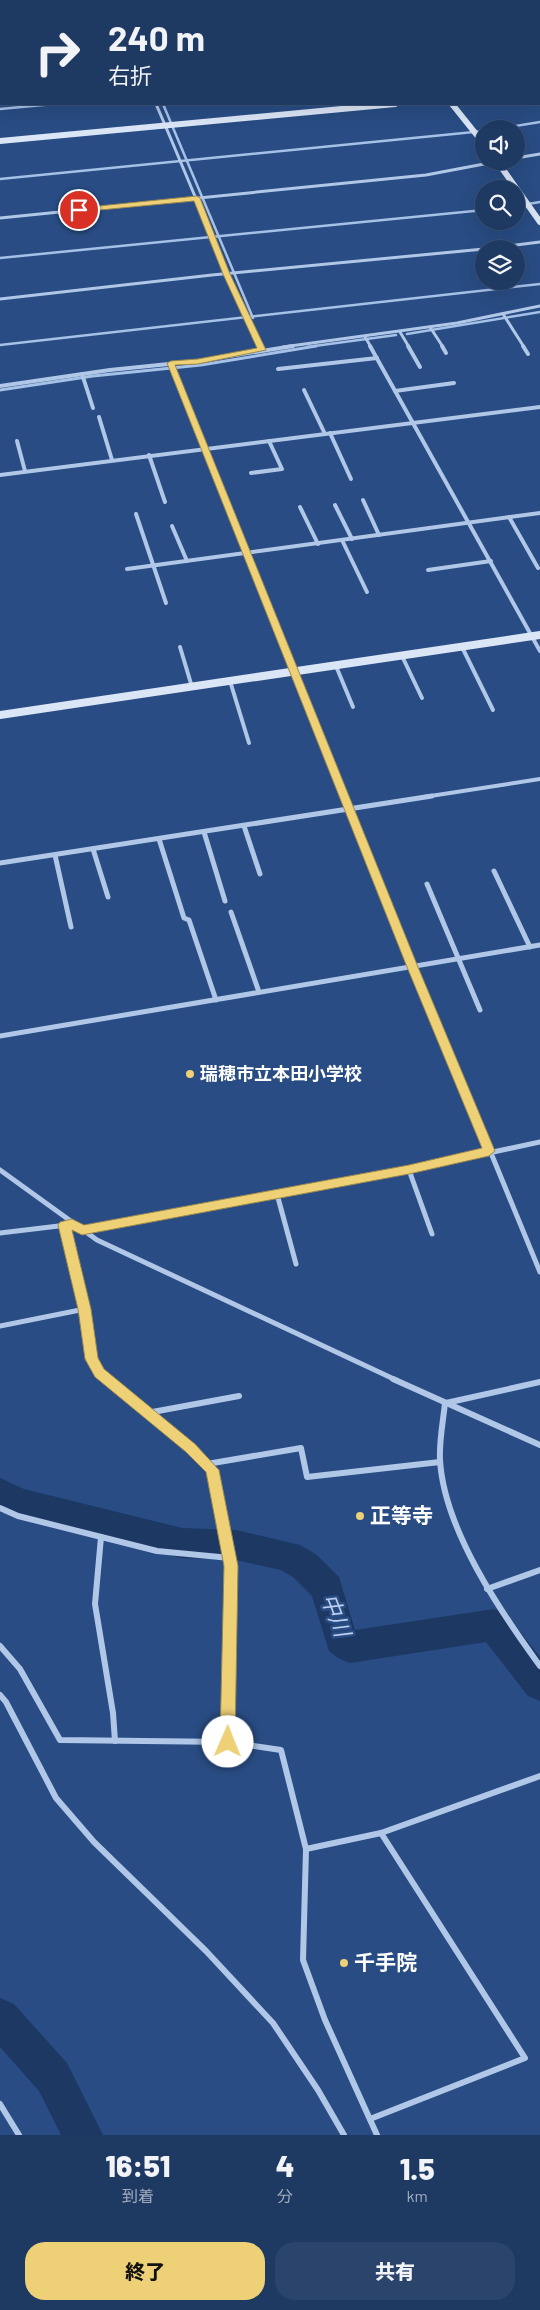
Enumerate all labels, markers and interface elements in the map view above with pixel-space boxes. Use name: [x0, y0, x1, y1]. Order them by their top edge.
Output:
text: 240 m: [108, 16, 205, 58]
icon: right: [25, 20, 90, 85]
text: 右折: [108, 62, 152, 88]
map controls: [475, 120, 525, 290]
button: sound: [475, 120, 525, 170]
button: search: [475, 180, 525, 230]
pin: [58, 189, 100, 231]
icon: arrive: [65, 196, 93, 224]
button: layers: [475, 240, 525, 290]
place label: 瑞穂市立本田小学校: [200, 1062, 362, 1084]
marker: 瑞穂市立本田小学校: [184, 1068, 196, 1080]
place label: 正等寺: [370, 1502, 433, 1527]
marker: 正等寺: [354, 1510, 366, 1522]
water label: 中川: [317, 1589, 358, 1642]
position arrow: [201, 1715, 253, 1767]
place label: 千手院: [354, 1949, 417, 1974]
marker: 千手院: [338, 1957, 350, 1969]
text: 16:51: [105, 2147, 170, 2183]
text: 4: [276, 2147, 294, 2183]
text: 1.5: [400, 2150, 435, 2186]
text: 到着: [122, 2186, 154, 2205]
text: 分: [277, 2186, 293, 2205]
text: km: [407, 2186, 428, 2205]
button: 終了: [25, 2242, 265, 2300]
button: 共有: [275, 2242, 515, 2300]

